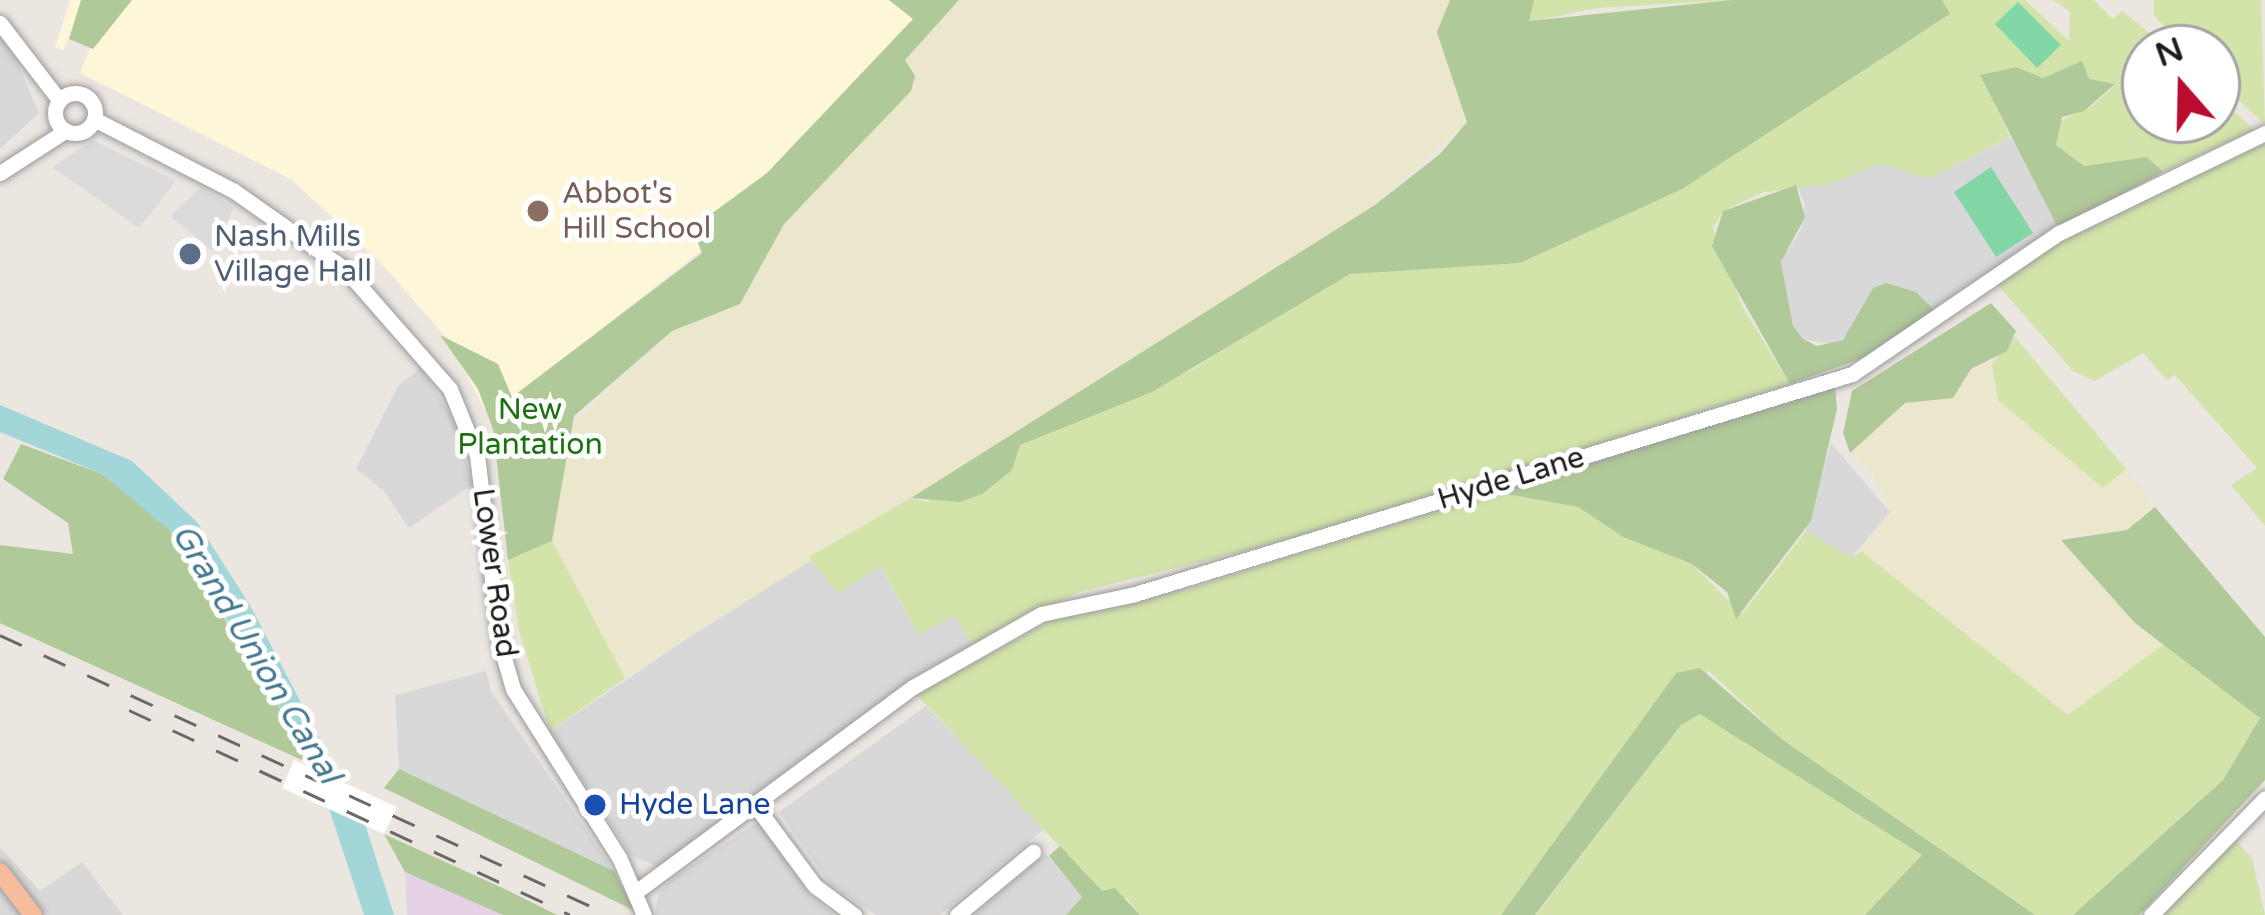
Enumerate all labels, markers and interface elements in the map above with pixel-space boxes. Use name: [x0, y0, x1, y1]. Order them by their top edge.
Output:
north arrow: [2121, 24, 2241, 144]
text: N: [2150, 30, 2189, 75]
place label: Abbot's Hill School: [562, 176, 711, 246]
marker: Abbot's Hill School: [525, 198, 551, 224]
place label: Nash Mills Village Hall: [214, 219, 372, 290]
marker: Nash Mills Village Hall: [177, 241, 203, 267]
park label: New Plantation: [457, 392, 603, 462]
street label: Hyde Lane: [1433, 440, 1589, 518]
street label: Lower Road: [464, 486, 524, 660]
water label: Grand Union Canal: [163, 517, 349, 791]
place label: Hyde Lane: [619, 787, 770, 823]
marker: Hyde Lane: [582, 792, 608, 818]

